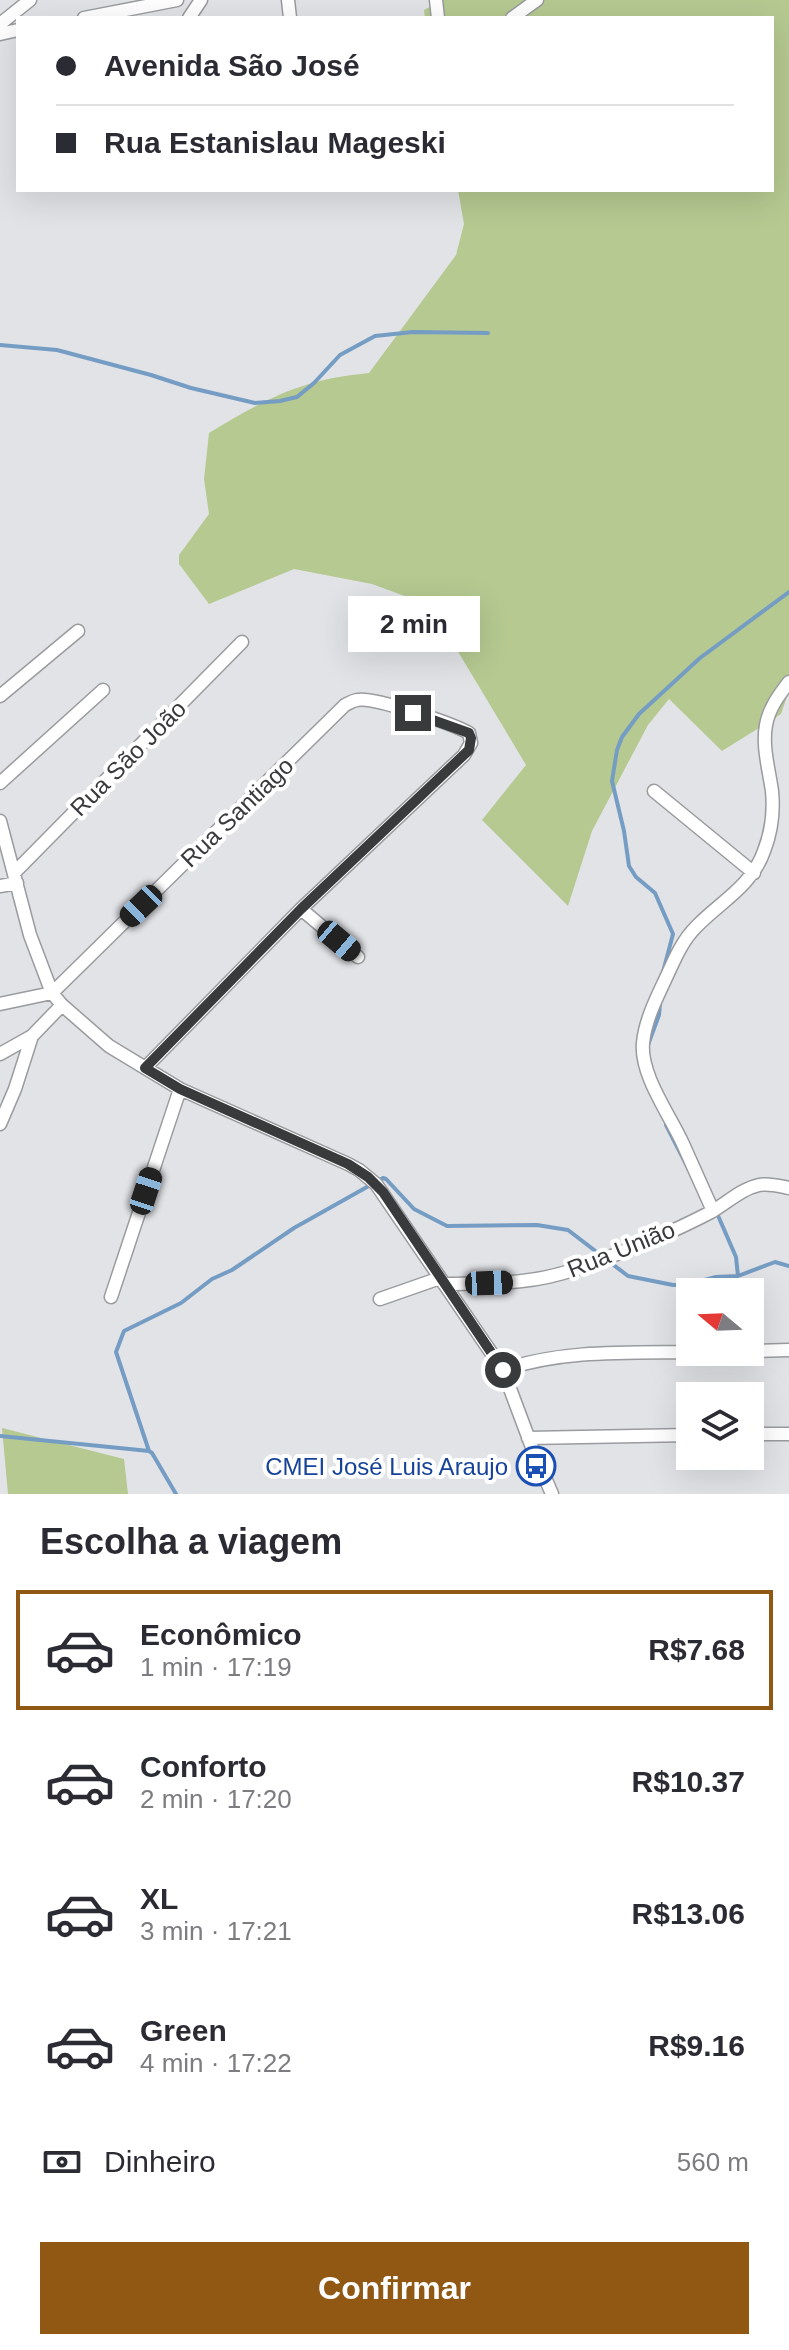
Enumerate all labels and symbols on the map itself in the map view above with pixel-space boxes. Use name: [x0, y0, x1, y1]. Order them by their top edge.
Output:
callout: 2 min: [347, 597, 479, 653]
street label: Rua São João: [65, 695, 191, 821]
route end: [395, 695, 431, 731]
street label: Rua Santiago: [175, 752, 299, 872]
car: [115, 881, 167, 931]
car: [313, 916, 365, 966]
car: [127, 1164, 165, 1218]
street label: Rua União: [563, 1215, 679, 1283]
car: [465, 1270, 513, 1296]
north arrow: [676, 1278, 764, 1366]
route start: [485, 1352, 521, 1388]
bus stop icon: CMEI José Luis Araujo: [515, 1445, 557, 1487]
place label: CMEI José Luis Araujo: [265, 1453, 508, 1480]

